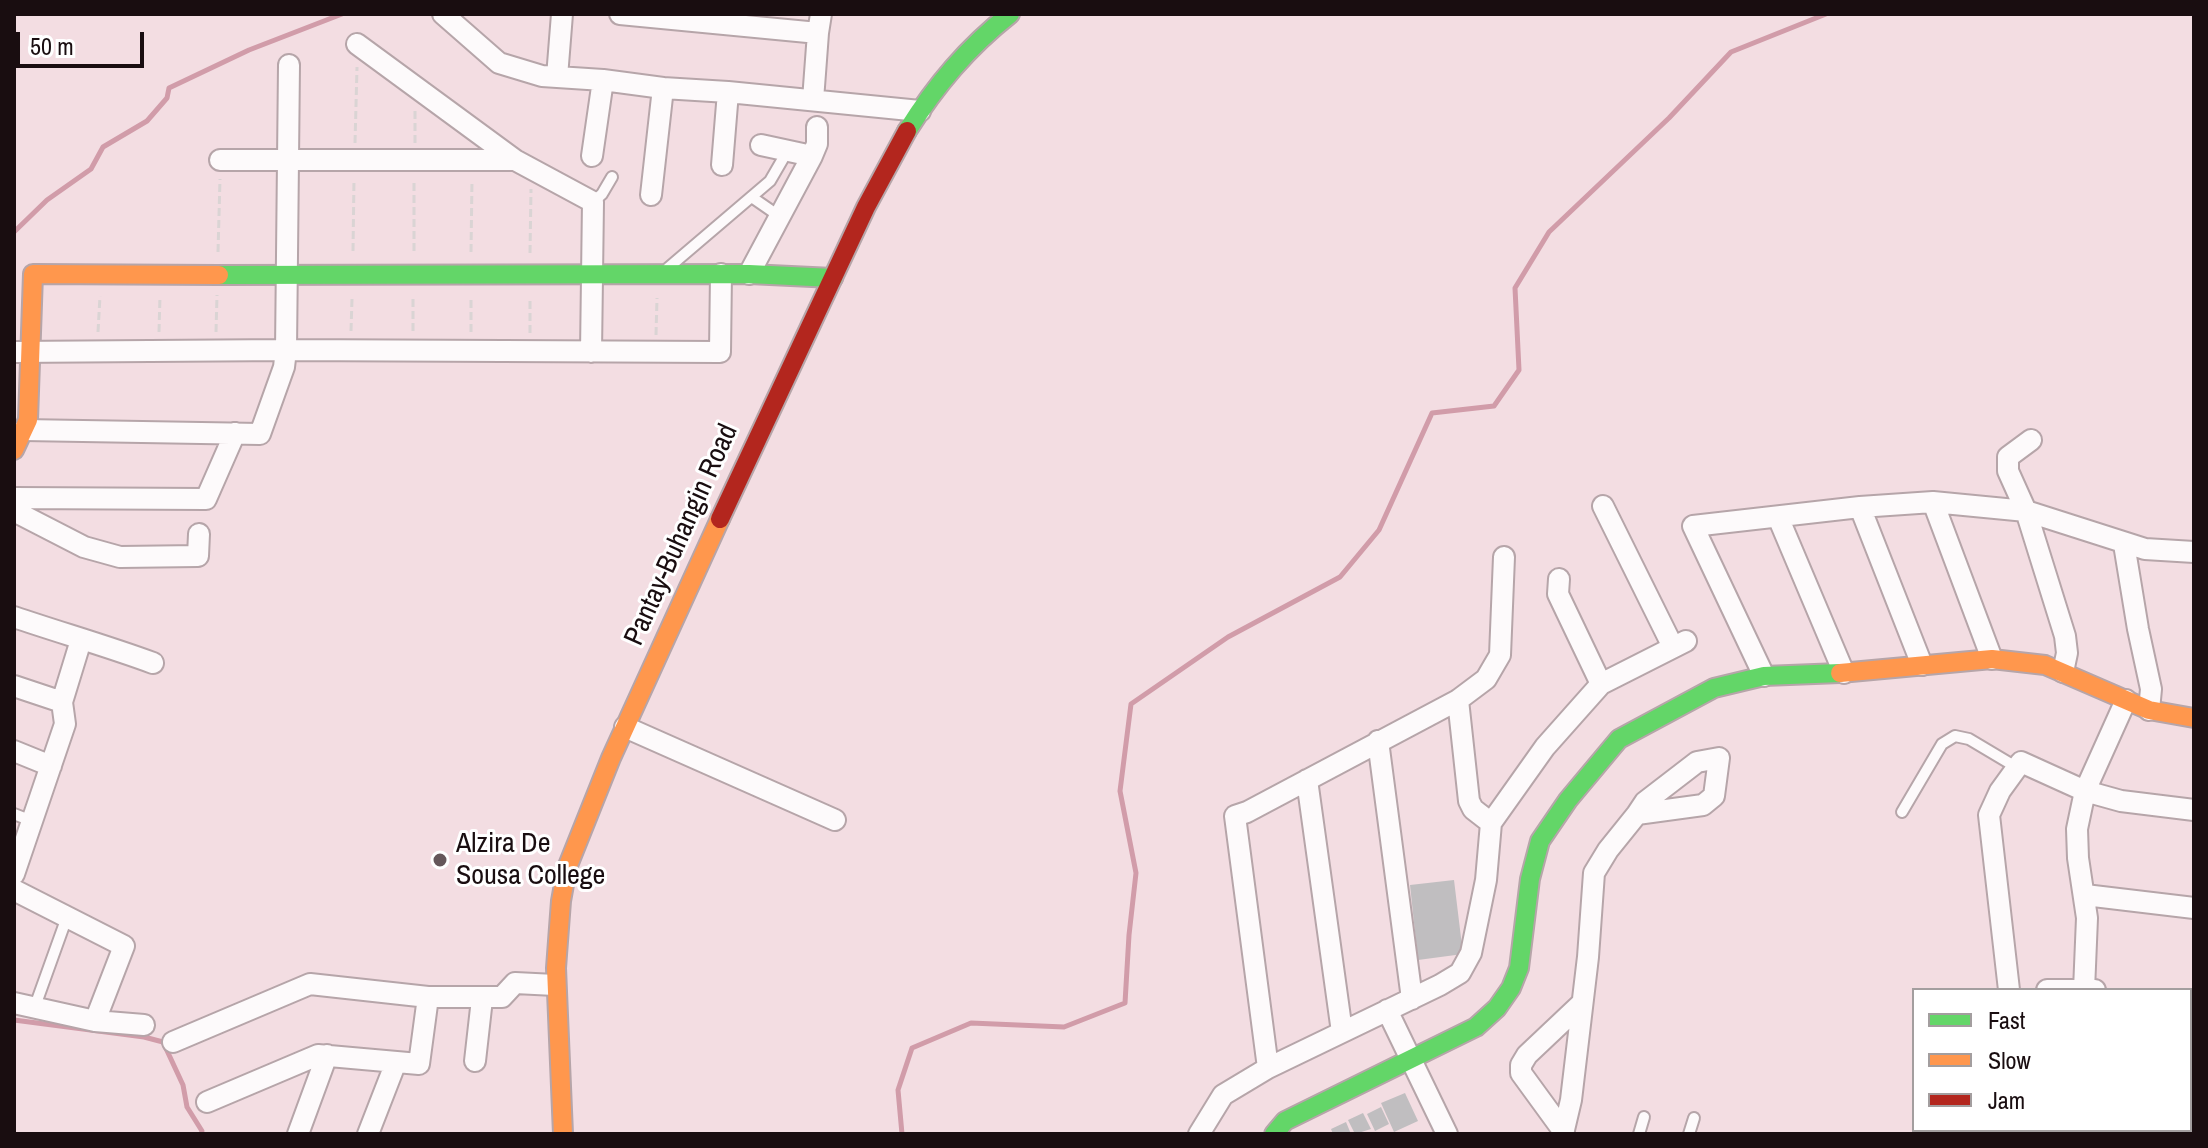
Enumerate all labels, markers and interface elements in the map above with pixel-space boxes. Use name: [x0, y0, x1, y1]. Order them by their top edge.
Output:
scale bar: [20, 16, 148, 66]
text: 50 m: [30, 30, 74, 62]
street label: Pantay-Buhangin Road: [618, 419, 746, 651]
place label: Alzira De Sousa College: [456, 827, 605, 893]
marker: Alzira De Sousa College: [431, 851, 449, 869]
legend: [1912, 988, 2192, 1132]
text: Fast: [1988, 1004, 2025, 1036]
text: Slow: [1988, 1044, 2031, 1076]
text: Jam: [1988, 1084, 2025, 1116]

